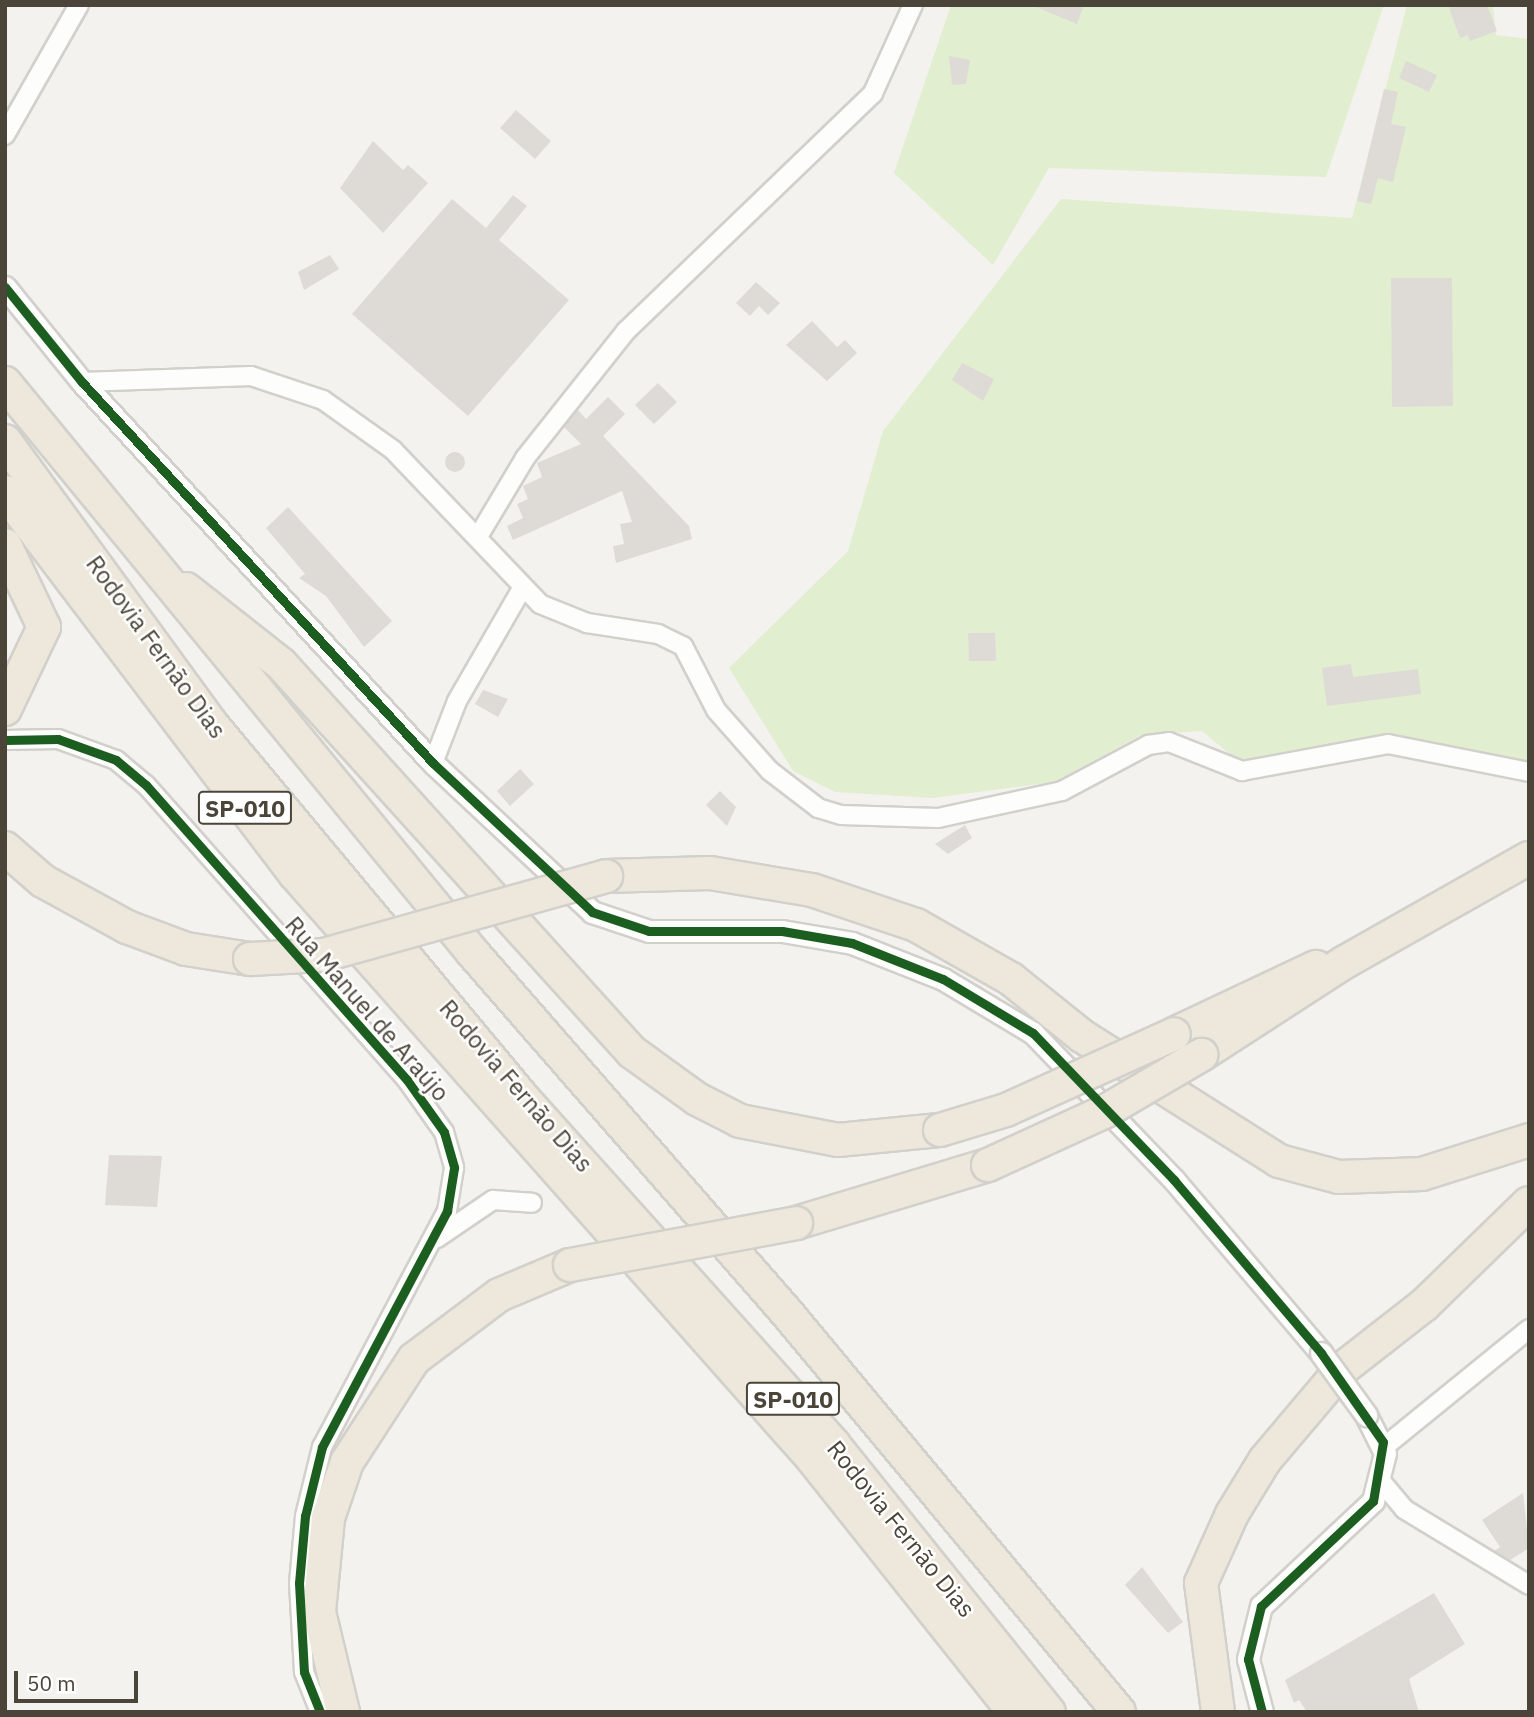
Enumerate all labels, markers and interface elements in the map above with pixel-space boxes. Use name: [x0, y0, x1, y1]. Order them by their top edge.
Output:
street label: Rodovia Fernão Dias: [80, 550, 232, 744]
road number: SP-010: [198, 788, 292, 828]
street label: Rua Manuel de Araújo: [279, 911, 455, 1107]
street label: Rodovia Fernão Dias: [433, 994, 599, 1178]
road number: SP-010: [746, 1380, 840, 1418]
street label: Rodovia Fernão Dias: [821, 1435, 981, 1623]
scale bar: [18, 1658, 142, 1702]
text: 50 m: [27, 1669, 76, 1697]

